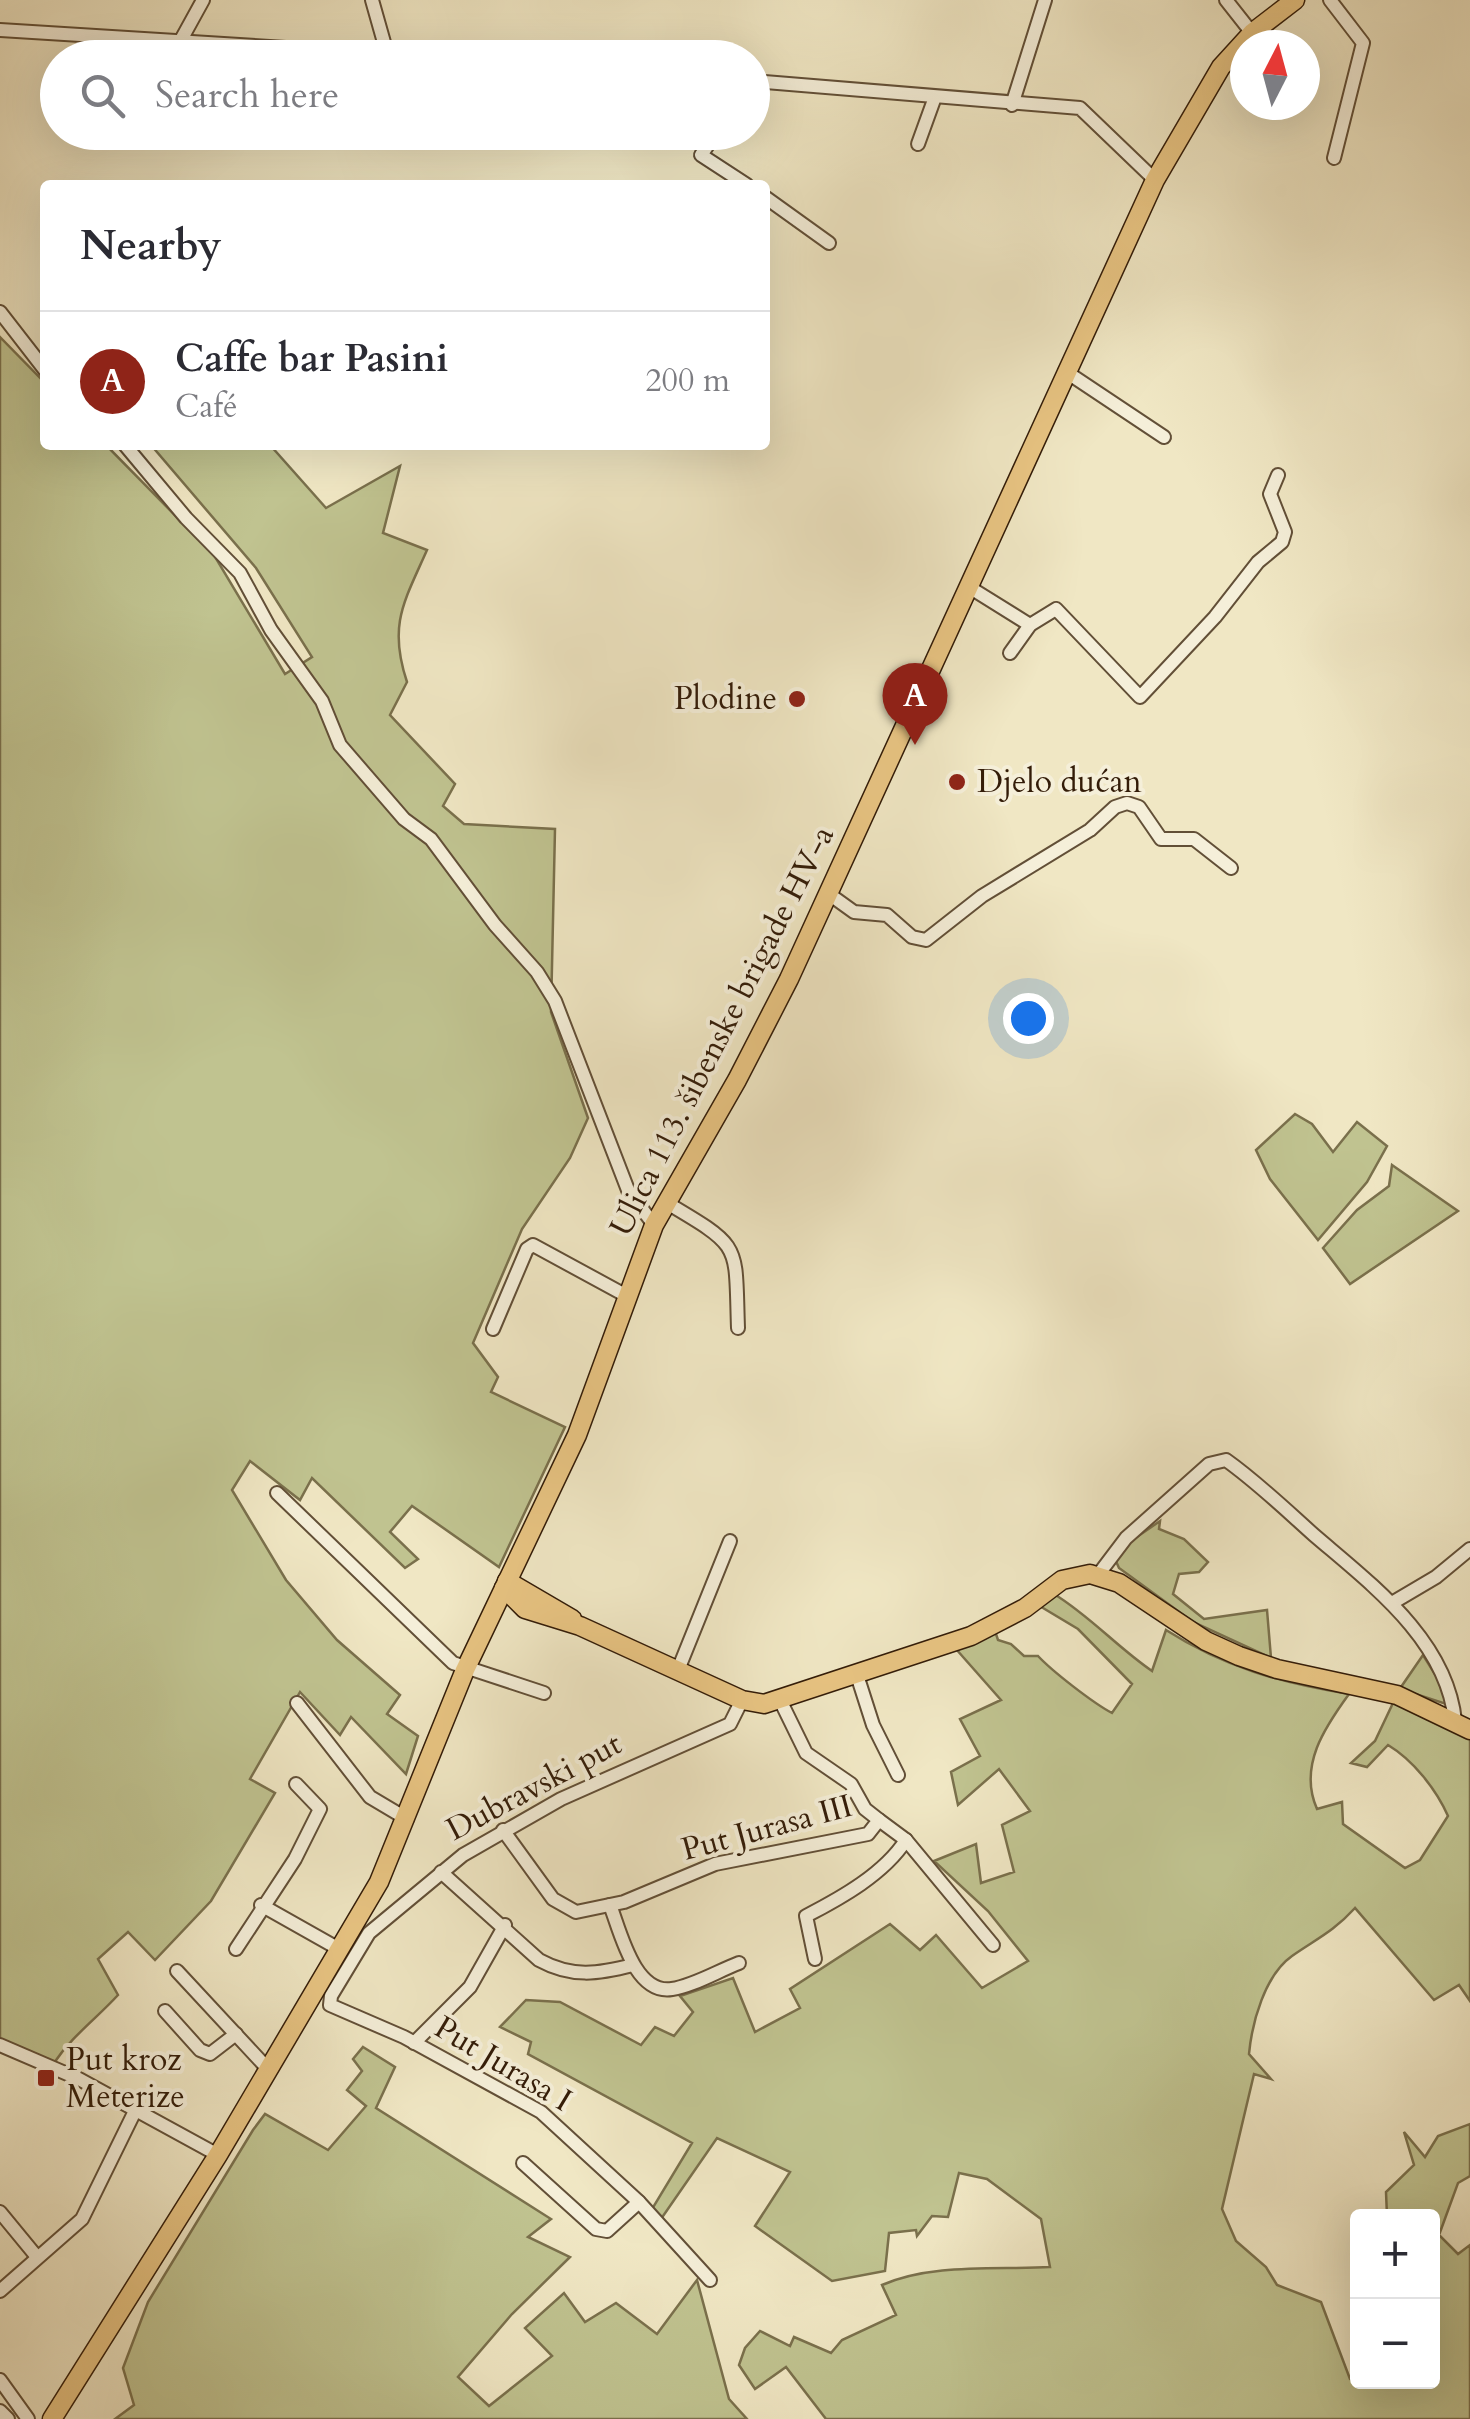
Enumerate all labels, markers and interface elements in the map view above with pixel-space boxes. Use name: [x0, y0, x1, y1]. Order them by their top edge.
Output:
north arrow: [1230, 30, 1320, 120]
search box: [40, 40, 770, 150]
icon: search: [75, 68, 130, 123]
text: Search here: [155, 69, 339, 121]
text: Nearby: [80, 217, 222, 274]
text: Caffe bar Pasini: [175, 333, 448, 385]
text: A: [100, 359, 125, 403]
text: 200 m: [645, 359, 730, 403]
text: Café: [175, 385, 238, 429]
pin: A: [882, 662, 948, 745]
place label: Plodine: [674, 677, 777, 721]
marker: Plodine: [786, 688, 808, 710]
place label: Djelo dućan: [977, 760, 1142, 804]
marker: Djelo dućan: [946, 771, 968, 793]
street label: Ulica 113. šibenske brigade HV-a: [599, 818, 845, 1244]
your location: [1003, 993, 1054, 1044]
street label: Dubravski put: [439, 1722, 629, 1852]
street label: Put Jurasa III: [677, 1784, 857, 1872]
street label: Put Jurasa I: [426, 2006, 580, 2122]
place label: Put kroz Meterize: [66, 2038, 185, 2119]
marker: Put kroz Meterize: [35, 2067, 57, 2089]
map controls: [1350, 2209, 1440, 2389]
button: +: [1350, 2209, 1440, 2299]
button: −: [1350, 2299, 1440, 2389]

